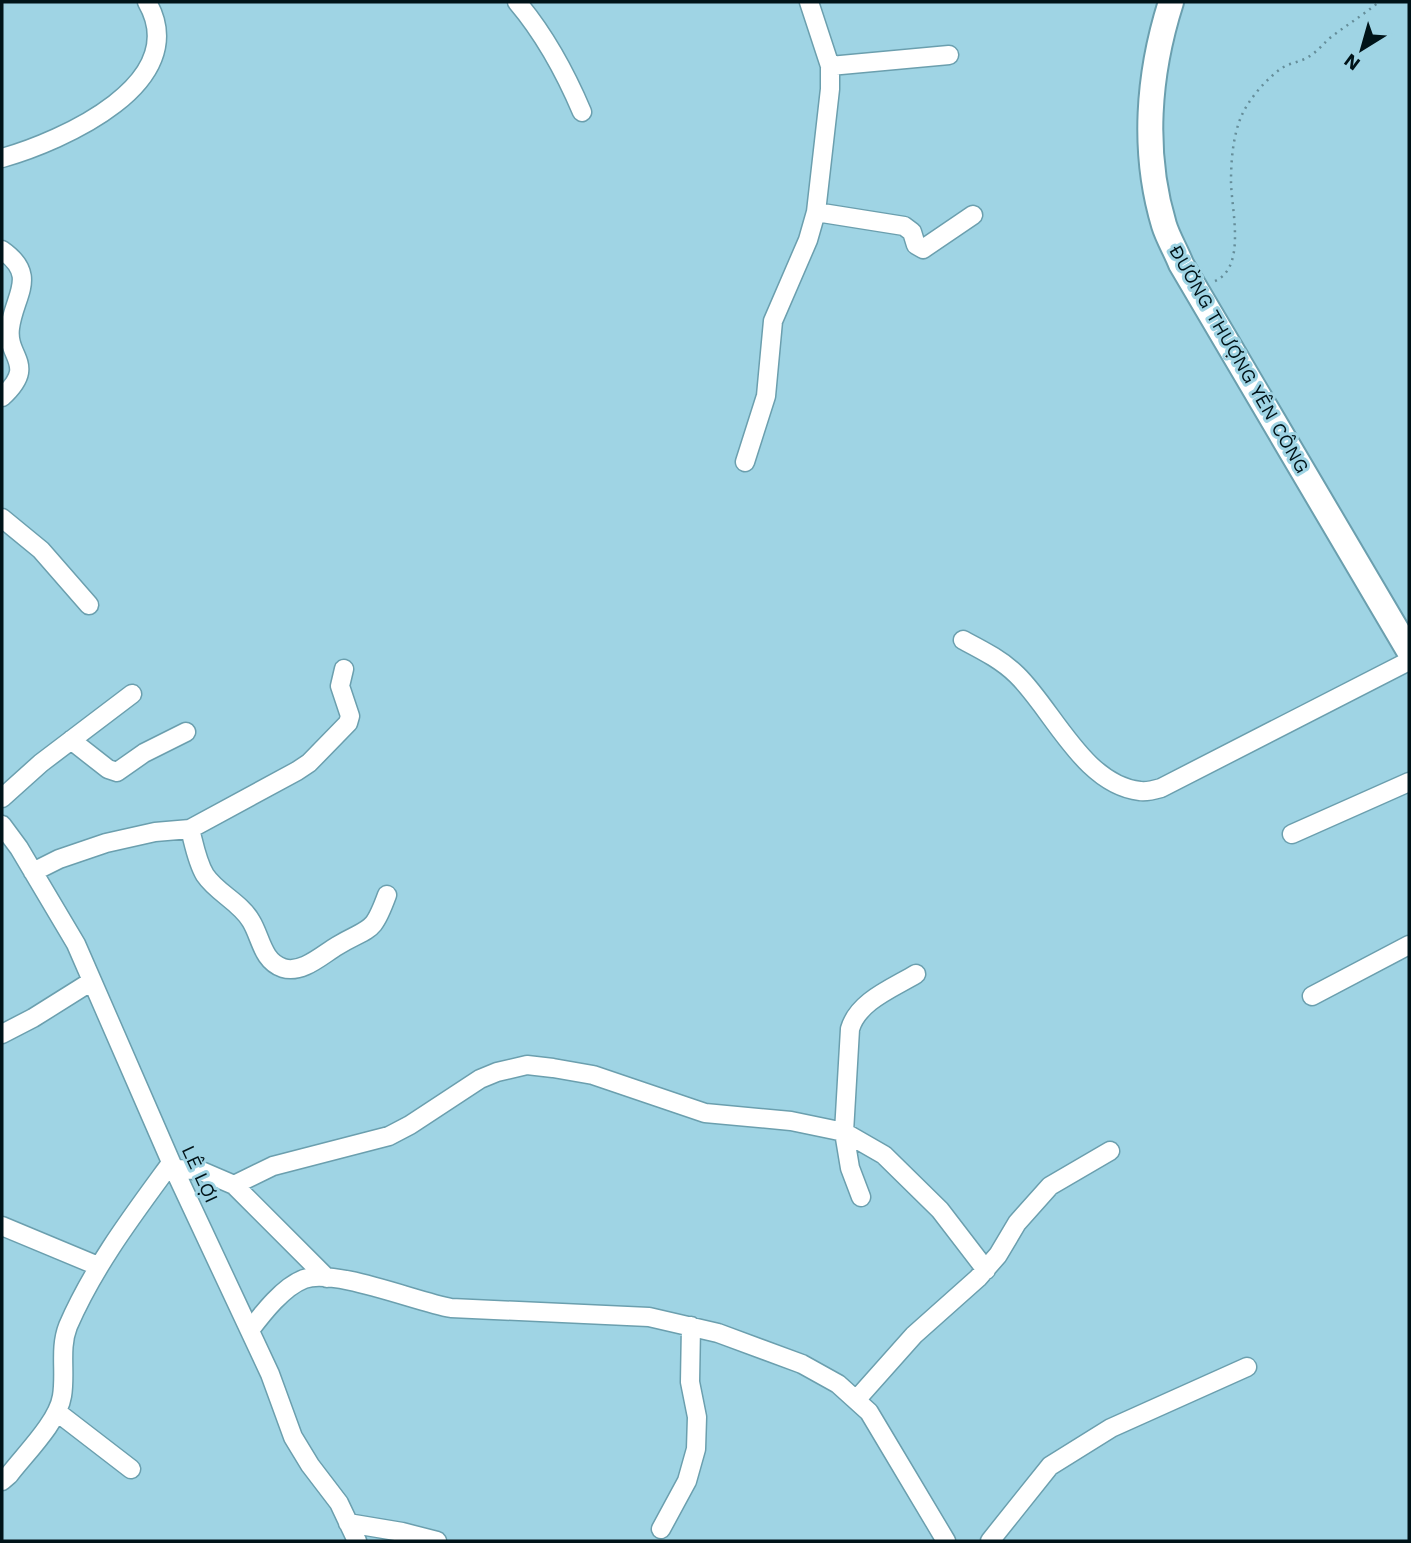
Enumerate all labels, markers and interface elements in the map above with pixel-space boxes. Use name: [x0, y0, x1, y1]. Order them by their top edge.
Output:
north arrow: [1327, 14, 1397, 84]
text: N: [1340, 49, 1365, 76]
street label: ĐƯỜNG THƯỢNG YÊN CÔNG: [1164, 241, 1314, 477]
street label: LÊ LỢI: [177, 1142, 223, 1206]

